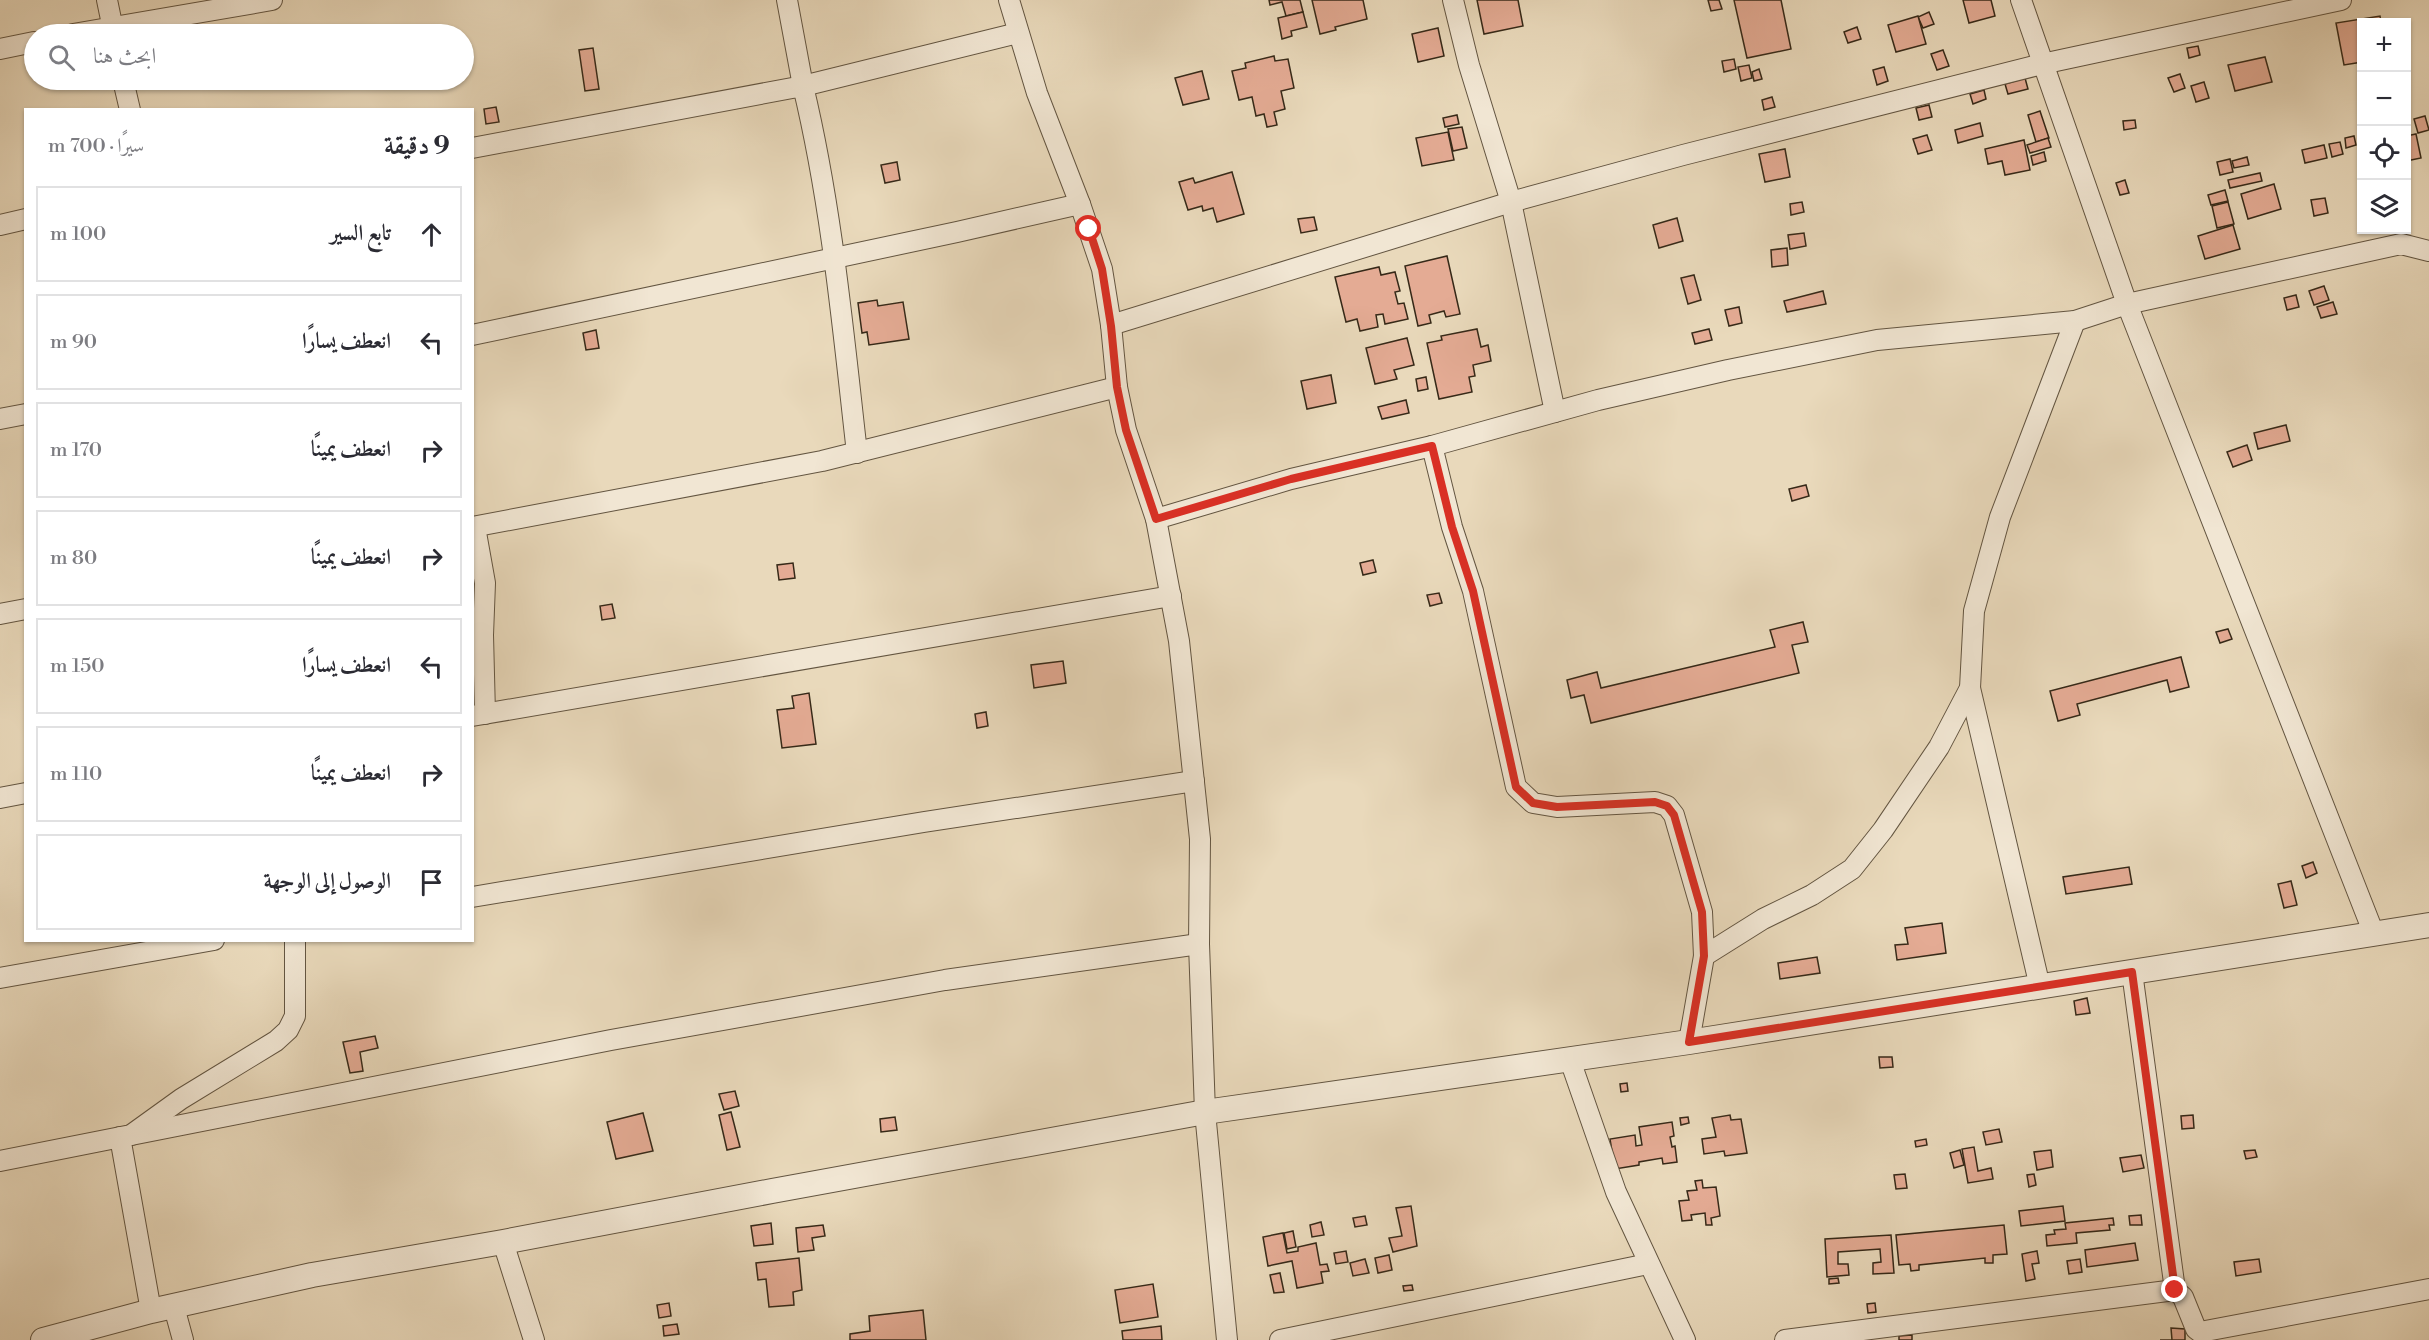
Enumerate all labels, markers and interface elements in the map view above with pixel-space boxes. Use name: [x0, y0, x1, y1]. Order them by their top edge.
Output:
map controls: [2357, 18, 2411, 234]
button: +: [2357, 18, 2411, 72]
search box: [24, 24, 474, 90]
icon: search: [45, 41, 78, 74]
text: ابحث هنا: [93, 43, 156, 70]
button: −: [2357, 72, 2411, 126]
button: locate: [2357, 126, 2411, 180]
text: 9 دقيقة: [384, 130, 450, 162]
text: سيرًا · 700 m: [48, 134, 144, 159]
button: layers: [2357, 180, 2411, 234]
route start: [1075, 215, 1101, 241]
icon: ahead: [415, 218, 448, 251]
text: تابع السير: [330, 220, 391, 247]
text: 100 m: [50, 222, 106, 247]
icon: left: [415, 326, 448, 359]
text: انعطف يسارًا: [302, 328, 391, 355]
text: 90 m: [50, 330, 97, 355]
icon: right: [415, 434, 448, 467]
text: انعطف يمينًا: [311, 436, 391, 463]
text: 170 m: [50, 438, 102, 463]
icon: right: [415, 542, 448, 575]
text: انعطف يمينًا: [311, 544, 391, 571]
text: 80 m: [50, 546, 97, 571]
icon: left: [415, 650, 448, 683]
text: انعطف يسارًا: [302, 652, 391, 679]
text: 150 m: [50, 654, 105, 679]
icon: right: [415, 758, 448, 791]
text: انعطف يمينًا: [311, 760, 391, 787]
text: 110 m: [50, 762, 102, 787]
icon: arrive: [415, 866, 448, 899]
text: الوصول إلى الوجهة: [263, 868, 391, 895]
route end: [2161, 1276, 2187, 1302]

